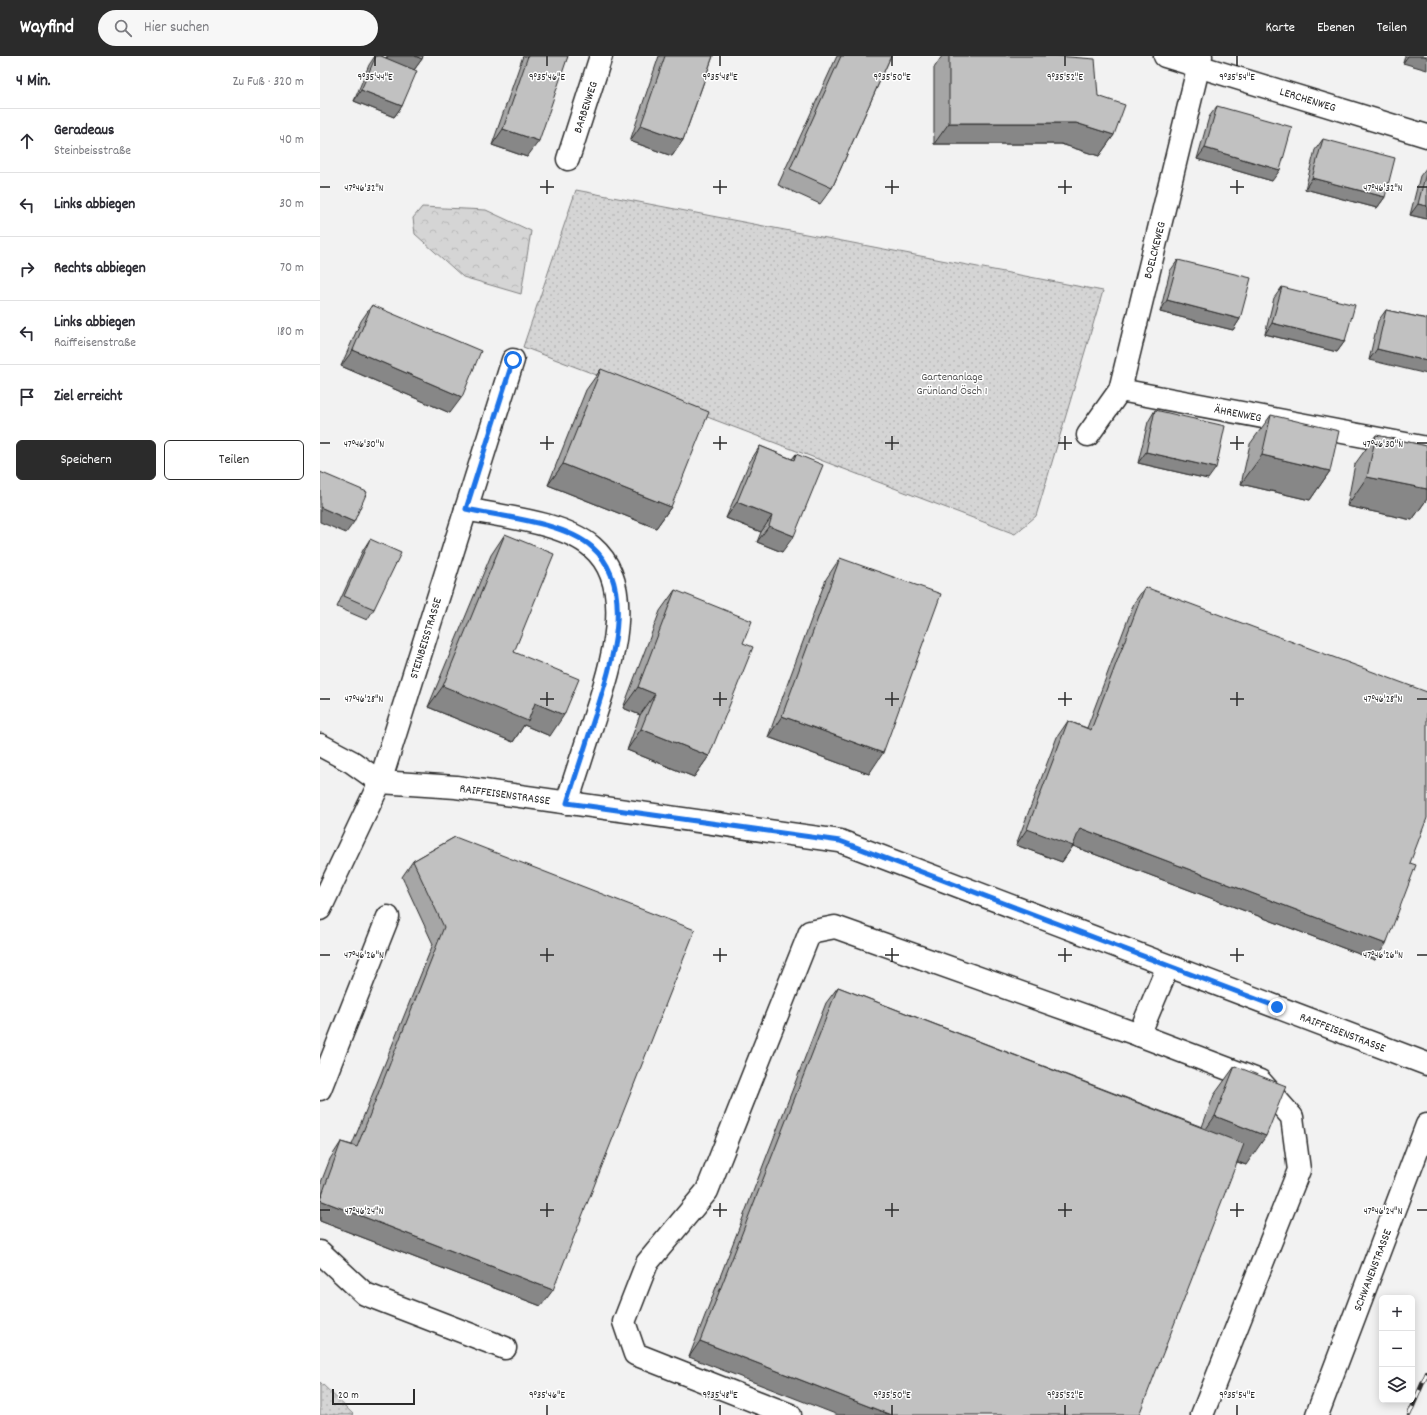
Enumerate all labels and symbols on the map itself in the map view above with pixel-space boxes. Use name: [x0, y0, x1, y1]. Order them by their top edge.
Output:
text: 9°35'44"E: [357, 71, 393, 85]
text: 9°35'46"E: [529, 71, 565, 85]
text: 9°35'48"E: [702, 71, 738, 85]
text: 9°35'50"E: [873, 71, 911, 85]
text: 9°35'52"E: [1047, 71, 1083, 85]
text: 9°35'54"E: [1219, 71, 1255, 85]
street label: BARBENWEG: [570, 79, 603, 136]
street label: LERCHENWEG: [1277, 84, 1338, 117]
text: 47°46'32"N: [344, 182, 384, 196]
text: 47°46'32"N: [1363, 182, 1403, 196]
street label: BOELCKEWEG: [1140, 220, 1171, 281]
route start: [504, 351, 522, 369]
park label: Gartenanlage Grünland Ösch 1: [917, 369, 987, 400]
street label: ÄHRENWEG: [1213, 402, 1263, 427]
text: 47°46'30"N: [344, 438, 384, 452]
text: 47°46'30"N: [1363, 438, 1403, 452]
street label: STEINBEISSTRASSE: [406, 595, 447, 681]
text: 47°46'28"N: [344, 693, 384, 707]
text: 47°46'28"N: [1363, 693, 1403, 707]
street label: RAIFFEISENSTRASSE: [458, 781, 552, 810]
text: 47°46'26"N: [344, 949, 384, 963]
text: 47°46'26"N: [1363, 949, 1403, 963]
route end: [1268, 998, 1286, 1016]
street label: RAIFFEISENSTRASSE: [1297, 1009, 1389, 1058]
text: 47°46'24"N: [344, 1205, 384, 1219]
text: 47°46'24"N: [1363, 1205, 1403, 1219]
street label: SCHWANENSTRASSE: [1350, 1227, 1397, 1314]
scale bar: [332, 1387, 415, 1406]
text: 9°35'46"E: [529, 1389, 565, 1403]
text: 9°35'48"E: [702, 1389, 738, 1403]
text: 9°35'50"E: [873, 1389, 911, 1403]
text: 9°35'52"E: [1047, 1389, 1083, 1403]
text: 9°35'54"E: [1219, 1389, 1255, 1403]

